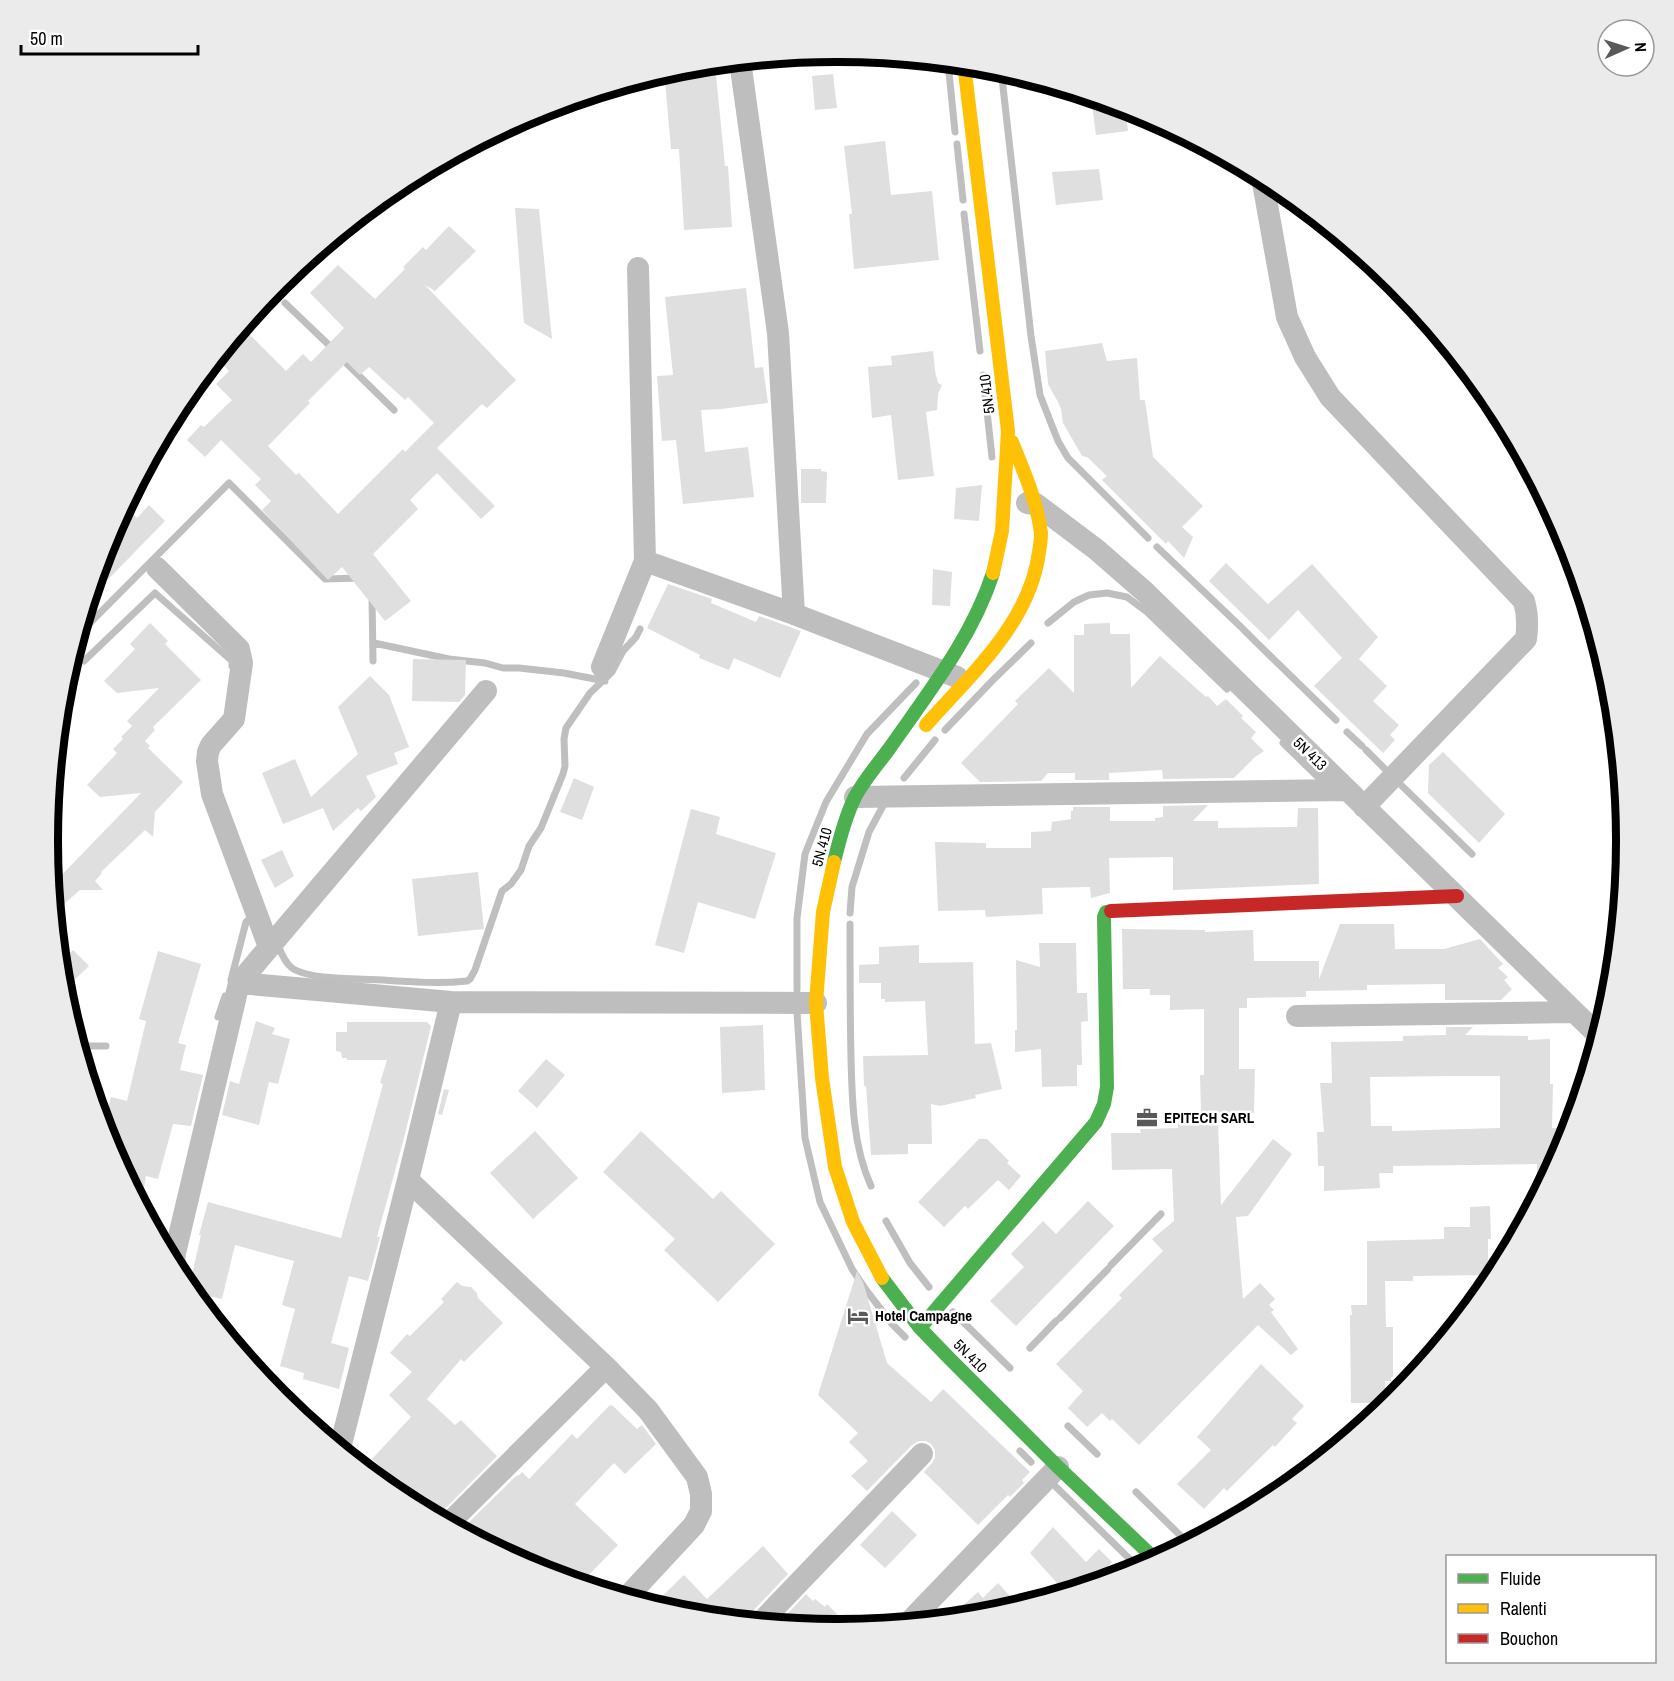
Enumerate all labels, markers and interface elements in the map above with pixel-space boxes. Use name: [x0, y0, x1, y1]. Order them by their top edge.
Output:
scale bar: [21, 18, 198, 56]
north arrow: [1596, 18, 1656, 78]
text: 50 m: [30, 26, 63, 51]
text: N: [1630, 42, 1652, 53]
street label: 5N.410: [974, 373, 999, 415]
street label: 5N 413: [1289, 732, 1332, 775]
street label: 5N.410: [806, 825, 837, 869]
office icon: EPITECH SARL: [1135, 1106, 1159, 1130]
place label: EPITECH SARL: [1164, 1107, 1255, 1128]
hotel icon: Hotel Campagne: [846, 1304, 870, 1328]
place label: Hotel Campagne: [875, 1305, 972, 1326]
street label: 5N.410: [949, 1334, 992, 1377]
legend: [1446, 1555, 1656, 1663]
text: Fluide: [1500, 1566, 1541, 1591]
text: Ralenti: [1500, 1596, 1547, 1621]
text: Bouchon: [1500, 1626, 1558, 1651]

